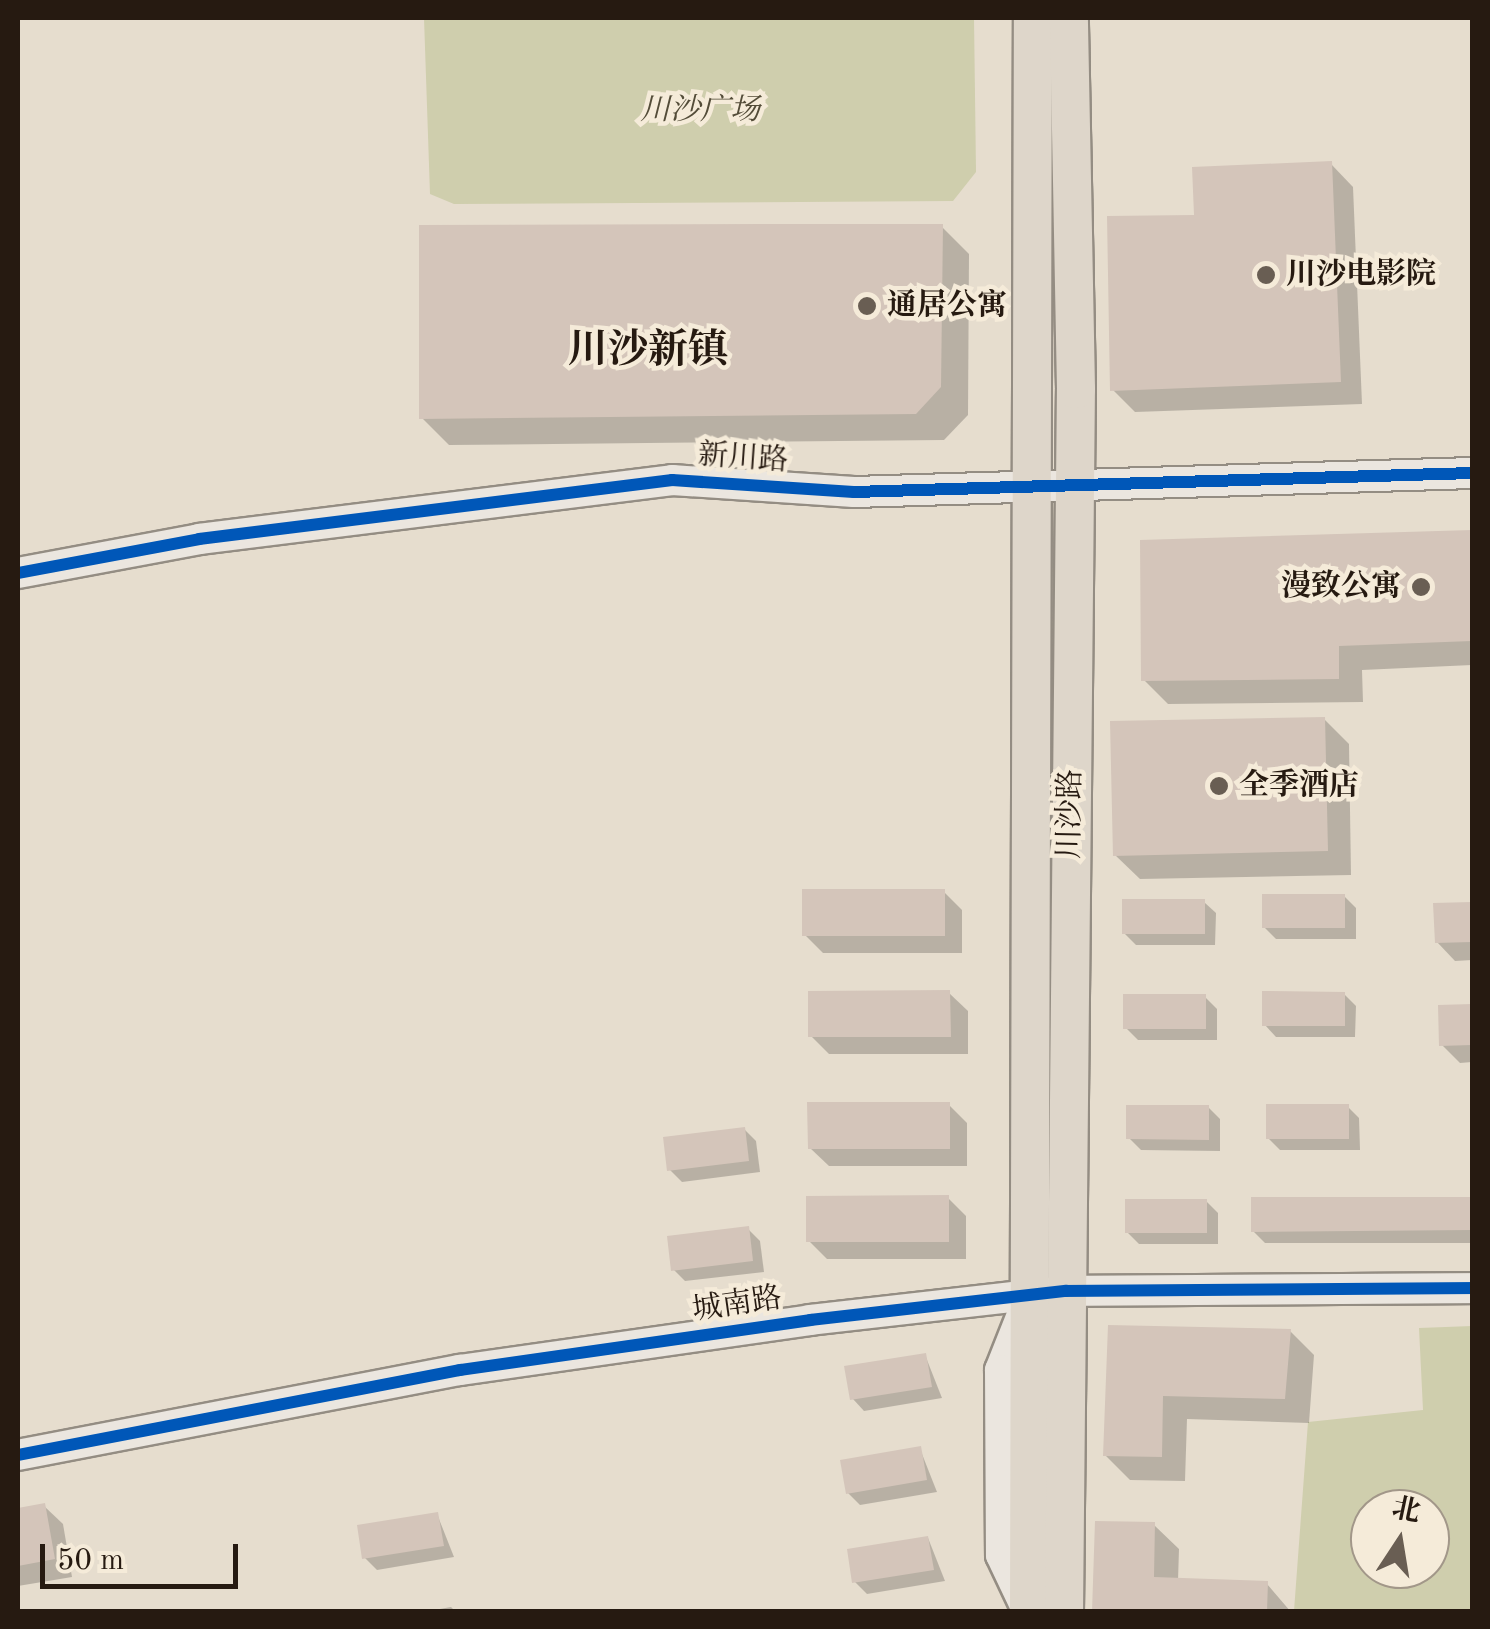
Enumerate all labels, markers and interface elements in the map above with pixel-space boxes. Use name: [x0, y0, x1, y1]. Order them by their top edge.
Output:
park label: 川沙广场: [640, 93, 760, 129]
place label: 川沙电影院: [1286, 257, 1436, 293]
marker: 川沙电影院: [1255, 264, 1277, 286]
place label: 通居公寓: [887, 288, 1007, 324]
marker: 通居公寓: [856, 295, 878, 317]
district label: 川沙新镇: [568, 328, 728, 376]
street label: 新川路: [697, 438, 789, 480]
place label: 漫致公寓: [1281, 569, 1401, 605]
marker: 漫致公寓: [1410, 576, 1432, 598]
place label: 全季酒店: [1239, 768, 1359, 804]
street label: 川沙路: [1052, 769, 1090, 859]
marker: 全季酒店: [1208, 775, 1230, 797]
street label: 城南路: [690, 1281, 784, 1329]
north arrow: [1350, 1489, 1450, 1589]
text: 北: [1389, 1495, 1422, 1528]
scale bar: [45, 1524, 242, 1586]
text: 50 m: [57, 1546, 124, 1576]

